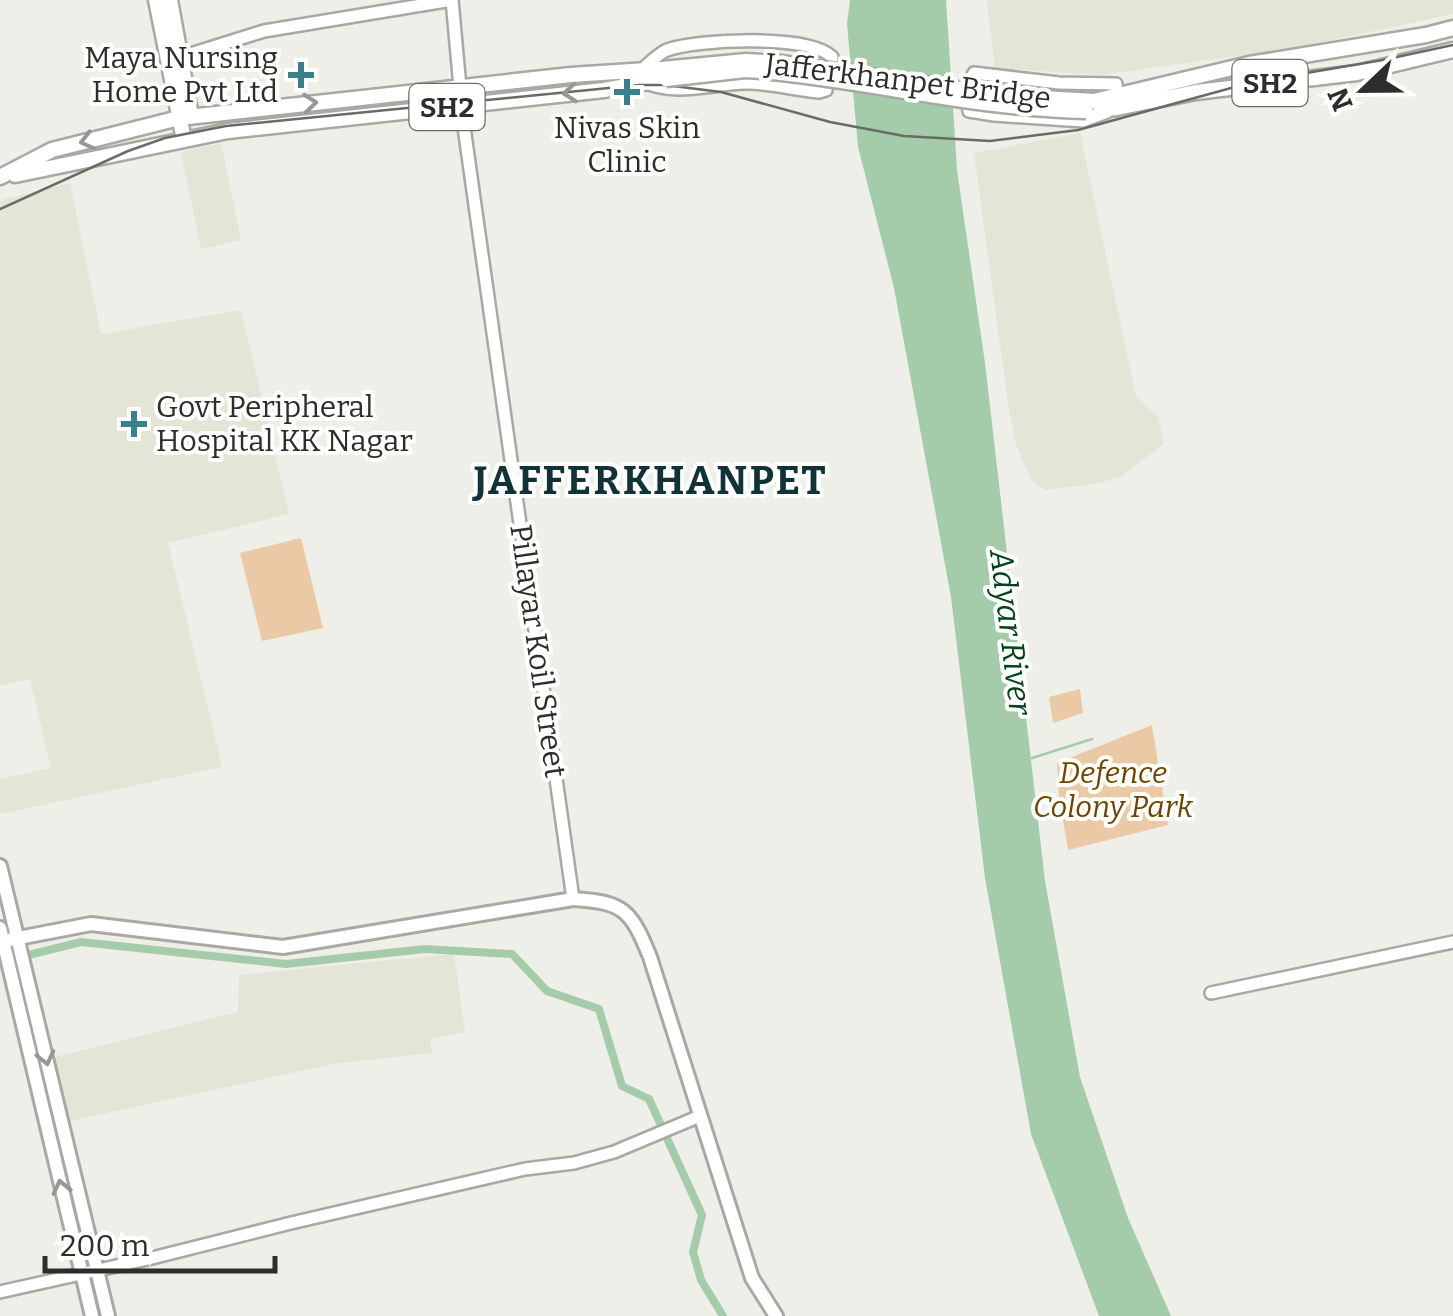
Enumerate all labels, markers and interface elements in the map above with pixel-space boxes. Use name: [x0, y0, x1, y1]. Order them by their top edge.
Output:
place label: Maya Nursing Home Pvt Ltd: [84, 40, 278, 110]
north arrow: [1313, 40, 1413, 140]
street label: Jafferkhanpet Bridge: [762, 45, 1053, 116]
road number: SH2: [1232, 60, 1308, 106]
marker: Maya Nursing Home Pvt Ltd: [288, 62, 314, 88]
marker: Nivas Skin Clinic: [614, 79, 640, 105]
one-way arrow: [562, 82, 578, 104]
text: N: [1321, 83, 1360, 115]
road number: SH2: [410, 84, 484, 130]
one-way arrow: [303, 93, 319, 114]
place label: Nivas Skin Clinic: [554, 110, 700, 180]
one-way arrow: [79, 129, 96, 150]
place label: Govt Peripheral Hospital KK Nagar: [156, 389, 413, 459]
marker: Govt Peripheral Hospital KK Nagar: [121, 411, 147, 437]
district label: JAFFERKHANPET: [472, 457, 828, 505]
street label: Pillayar Koil Street: [502, 522, 574, 780]
water label: Adyar River: [982, 545, 1040, 719]
park label: Defence Colony Park: [1033, 755, 1194, 825]
one-way arrow: [35, 1049, 56, 1066]
one-way arrow: [52, 1179, 73, 1196]
scale bar: [45, 1211, 275, 1273]
text: 200 m: [60, 1228, 150, 1264]

